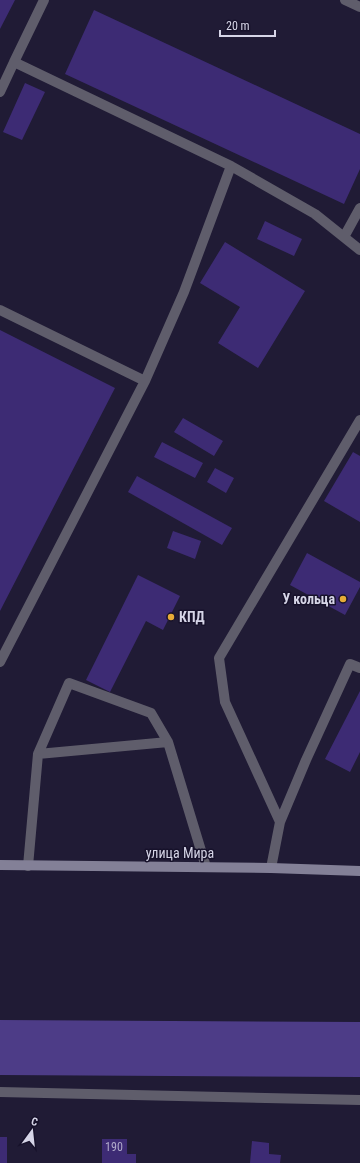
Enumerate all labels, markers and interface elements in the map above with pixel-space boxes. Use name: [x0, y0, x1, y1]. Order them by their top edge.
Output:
scale bar: [220, 12, 275, 38]
text: 20 m: [226, 19, 250, 33]
place label: У кольца: [282, 591, 335, 607]
marker: У кольца: [338, 594, 348, 604]
place label: КПД: [179, 609, 205, 625]
marker: КПД: [166, 612, 176, 622]
street label: улица Мира: [146, 845, 214, 861]
north arrow: [12, 1111, 52, 1151]
text: С: [30, 1115, 39, 1129]
house number: 190: [105, 1140, 123, 1154]

